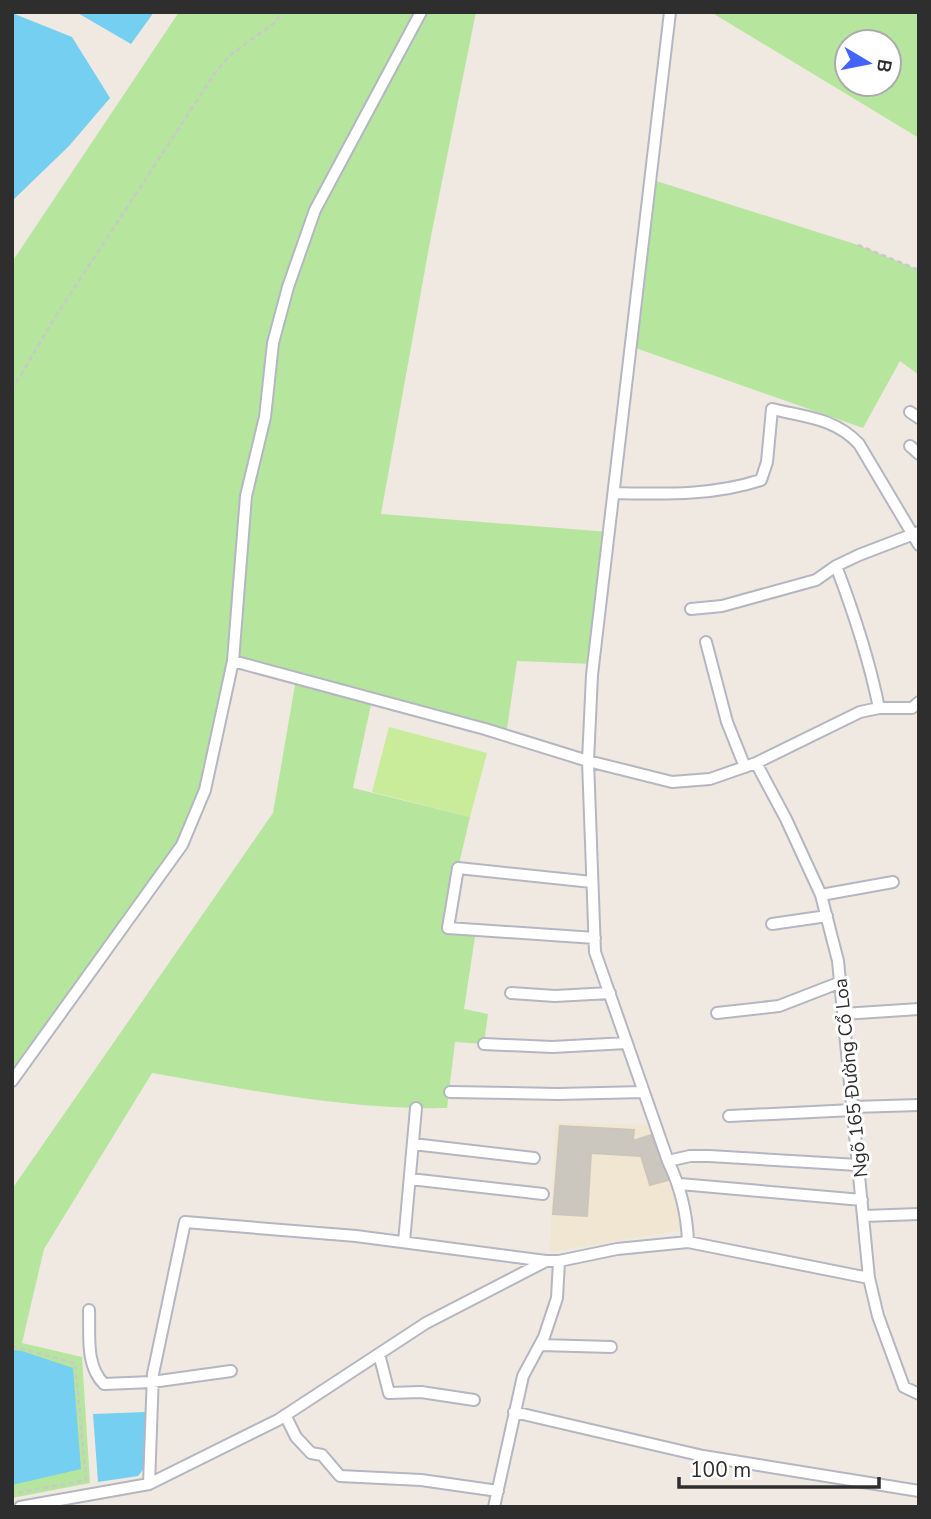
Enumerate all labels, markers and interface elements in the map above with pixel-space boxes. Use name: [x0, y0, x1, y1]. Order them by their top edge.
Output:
north arrow: [833, 28, 903, 98]
text: B: [870, 57, 898, 74]
street label: Ngõ 165 Đường Cổ Loa: [828, 977, 874, 1179]
scale bar: [679, 1446, 878, 1490]
text: 100 m: [690, 1456, 751, 1484]

